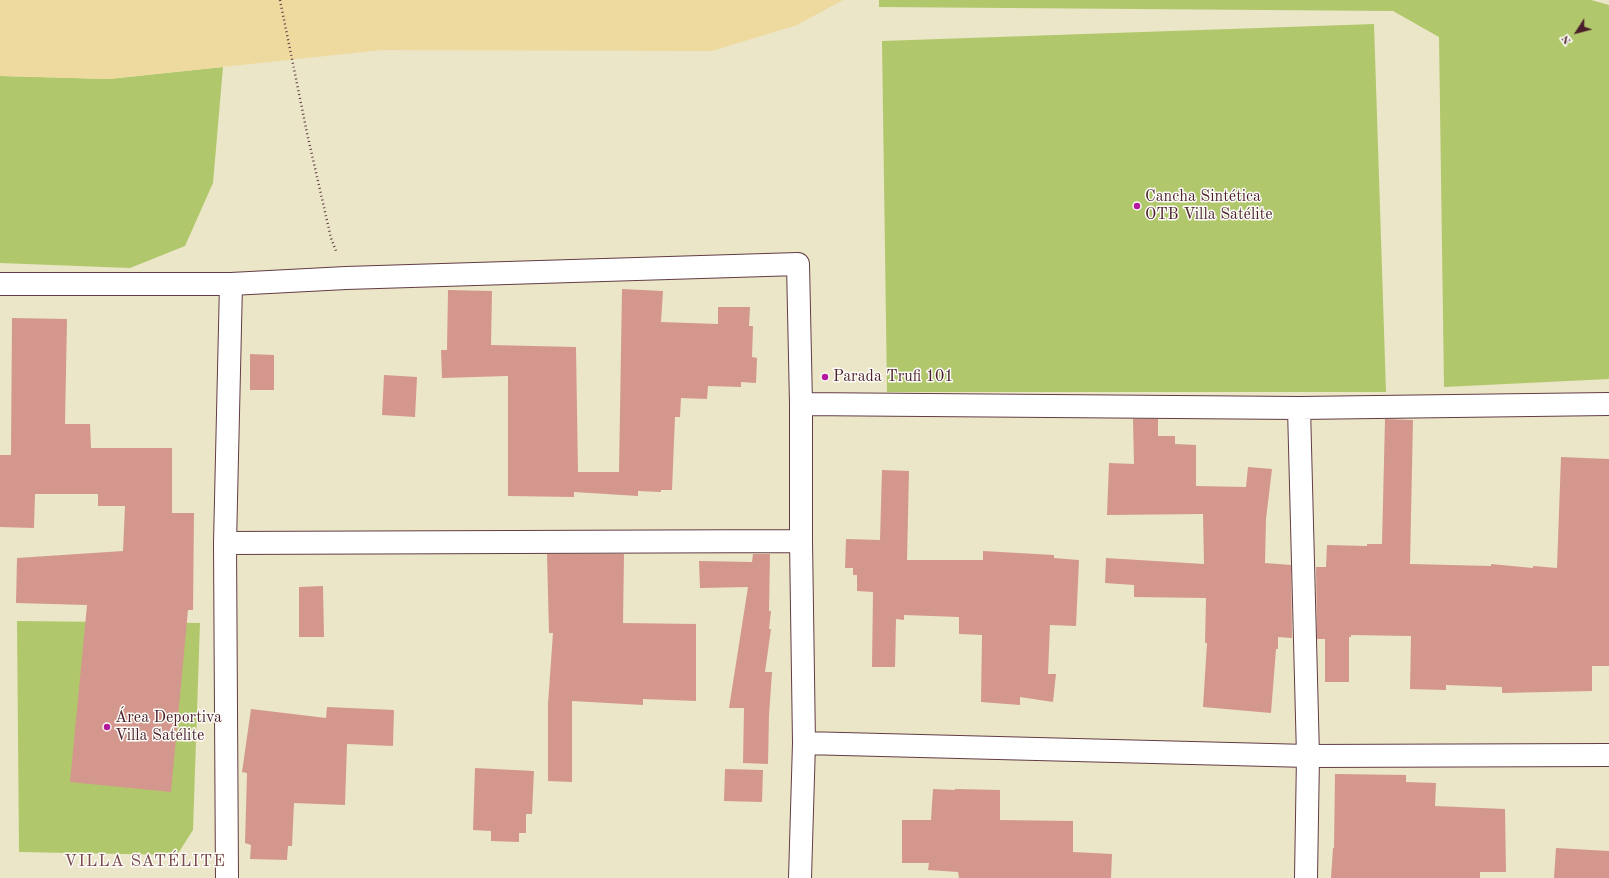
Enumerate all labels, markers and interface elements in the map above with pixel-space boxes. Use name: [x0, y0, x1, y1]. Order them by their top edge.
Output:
north arrow: [1557, 12, 1597, 52]
text: N: [1560, 33, 1574, 46]
place label: Cancha Sintética OTB Villa Satélite: [1145, 187, 1273, 225]
marker: Cancha Sintética OTB Villa Satélite: [1132, 201, 1142, 211]
place label: Parada Trufi 101: [833, 367, 954, 387]
marker: Parada Trufi 101: [820, 372, 830, 382]
place label: Área Deportiva Villa Satélite: [115, 708, 222, 746]
marker: Área Deportiva Villa Satélite: [102, 722, 112, 732]
district label: VILLA SATÉLITE: [64, 852, 226, 872]

